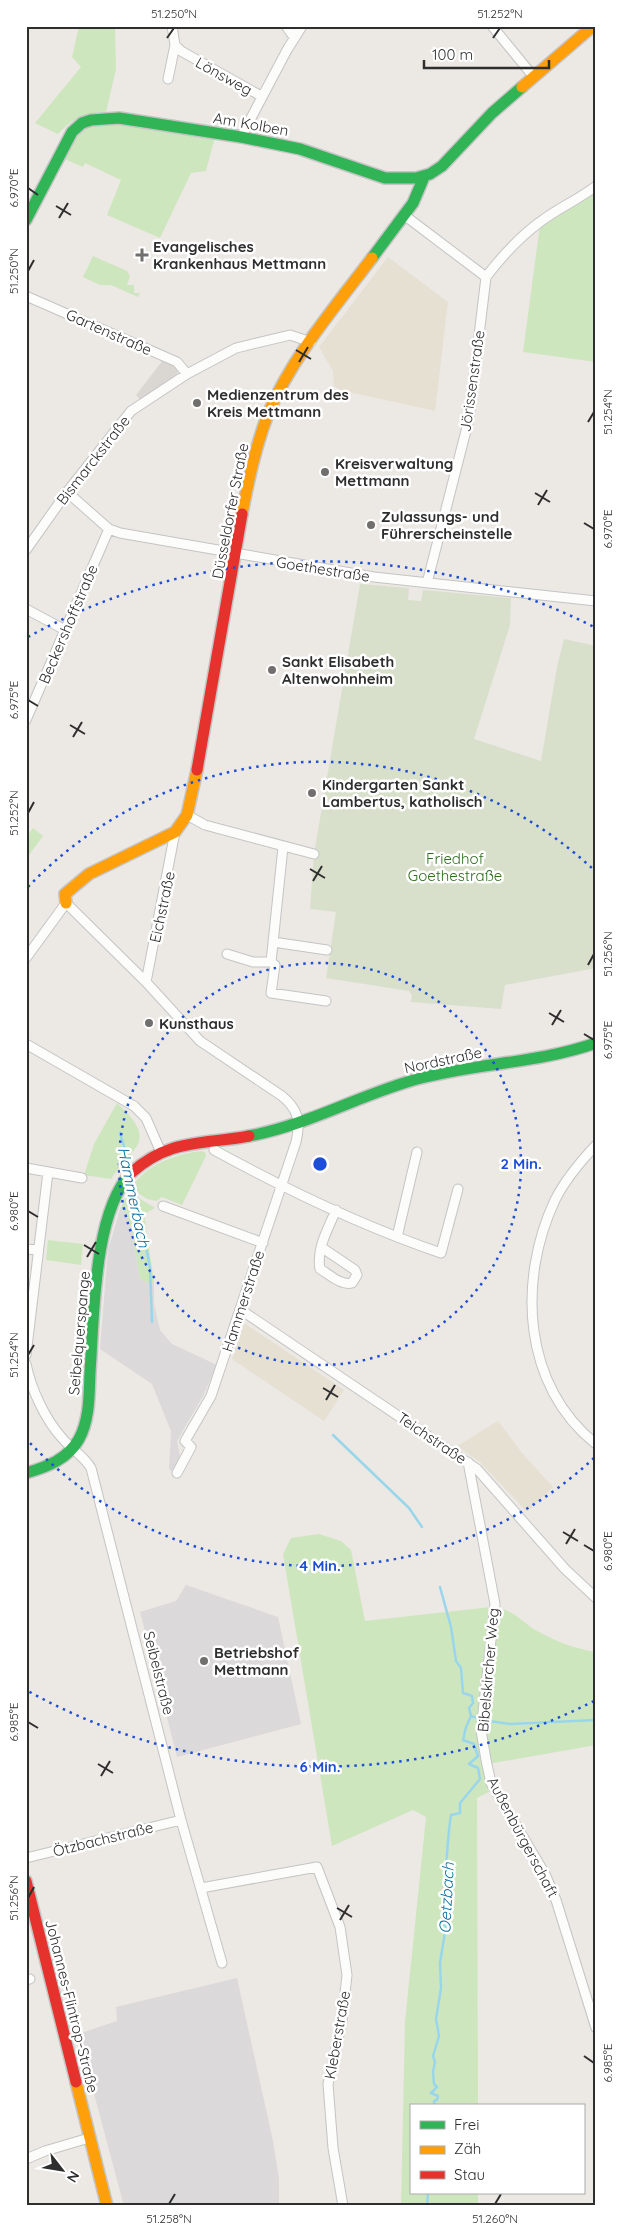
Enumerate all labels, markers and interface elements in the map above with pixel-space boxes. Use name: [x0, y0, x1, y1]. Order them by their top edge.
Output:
text: 51.250°N: [151, 6, 197, 21]
text: 51.252°N: [477, 6, 523, 21]
scale bar: [424, 38, 550, 70]
text: 100 m: [432, 45, 473, 64]
street label: Lönsweg: [192, 53, 256, 99]
street label: Am Kolben: [212, 108, 290, 140]
text: 6.970°E: [6, 168, 21, 208]
place label: Evangelisches Krankenhaus Mettmann: [153, 237, 326, 273]
text: 51.250°N: [6, 248, 21, 294]
marker: Evangelisches Krankenhaus Mettmann: [135, 248, 149, 262]
street label: Gartenstraße: [63, 305, 155, 359]
street label: Jörissenstraße: [455, 329, 489, 433]
place label: Medienzentrum des Kreis Mettmann: [207, 385, 349, 421]
text: 51.254°N: [600, 389, 615, 435]
marker: Medienzentrum des Kreis Mettmann: [191, 397, 203, 409]
street label: Bismarckstraße: [52, 411, 134, 509]
street label: Düsseldorfer Straße: [208, 441, 252, 581]
place label: Kreisverwaltung Mettmann: [335, 454, 453, 490]
marker: Kreisverwaltung Mettmann: [319, 466, 331, 478]
place label: Zulassungs- und Führerscheinstelle: [381, 507, 513, 543]
text: 6.970°E: [600, 509, 615, 549]
marker: Zulassungs- und Führerscheinstelle: [365, 519, 377, 531]
street label: Goethestraße: [275, 552, 371, 586]
street label: Beckershoffstraße: [34, 561, 102, 687]
place label: Sankt Elisabeth Altenwohnheim: [282, 652, 394, 688]
marker: Sankt Elisabeth Altenwohnheim: [266, 664, 278, 676]
text: 6.975°E: [6, 681, 21, 719]
place label: Kindergarten Sankt Lambertus, katholisch: [322, 775, 483, 811]
marker: Kindergarten Sankt Lambertus, katholisch: [306, 787, 318, 799]
text: 51.252°N: [6, 790, 21, 836]
park label: Friedhof Goethestraße: [408, 849, 502, 885]
street label: Eichstraße: [145, 870, 179, 944]
text: 51.256°N: [600, 931, 615, 977]
place label: Kunsthaus: [159, 1014, 234, 1033]
marker: Kunsthaus: [143, 1017, 155, 1029]
text: 6.975°E: [600, 1021, 615, 1059]
street label: Nordstraße: [402, 1043, 484, 1077]
water label: Hammerbach: [114, 1145, 155, 1250]
text: 2 Min.: [500, 1154, 542, 1173]
centre of rings: [311, 1155, 329, 1173]
text: 6.980°E: [6, 1191, 21, 1231]
street label: Hammerstraße: [218, 1248, 268, 1354]
street label: Seibelquerspange: [64, 1270, 94, 1396]
text: 51.254°N: [6, 1332, 21, 1378]
street label: Teichstraße: [394, 1408, 470, 1468]
text: 6.980°E: [600, 1531, 615, 1571]
text: 4 Min.: [299, 1556, 341, 1575]
street label: Bibelskircher Weg: [473, 1607, 503, 1733]
street label: Seibelstraße: [139, 1629, 179, 1717]
place label: Betriebshof Mettmann: [214, 1643, 299, 1679]
marker: Betriebshof Mettmann: [198, 1655, 210, 1667]
text: 6.985°E: [6, 1702, 21, 1742]
text: 6 Min.: [300, 1757, 341, 1776]
street label: Außenbürgerschaft: [483, 1773, 563, 1901]
street label: Ötzbachstraße: [51, 1817, 155, 1861]
water label: Oetzbach: [434, 1861, 458, 1934]
text: 51.256°N: [6, 1875, 21, 1921]
street label: Johannes-Flintrop-Straße: [41, 1917, 103, 2095]
street label: Kleberstraße: [320, 1989, 354, 2081]
text: 6.985°E: [600, 2043, 615, 2083]
legend: [410, 2104, 584, 2194]
text: Frei: [454, 2115, 480, 2134]
text: Zäh: [454, 2139, 481, 2158]
north arrow: [38, 2144, 88, 2194]
text: Stau: [454, 2165, 485, 2184]
text: N: [63, 2168, 84, 2186]
text: 51.258°N: [146, 2211, 192, 2226]
text: 51.260°N: [472, 2211, 518, 2226]

